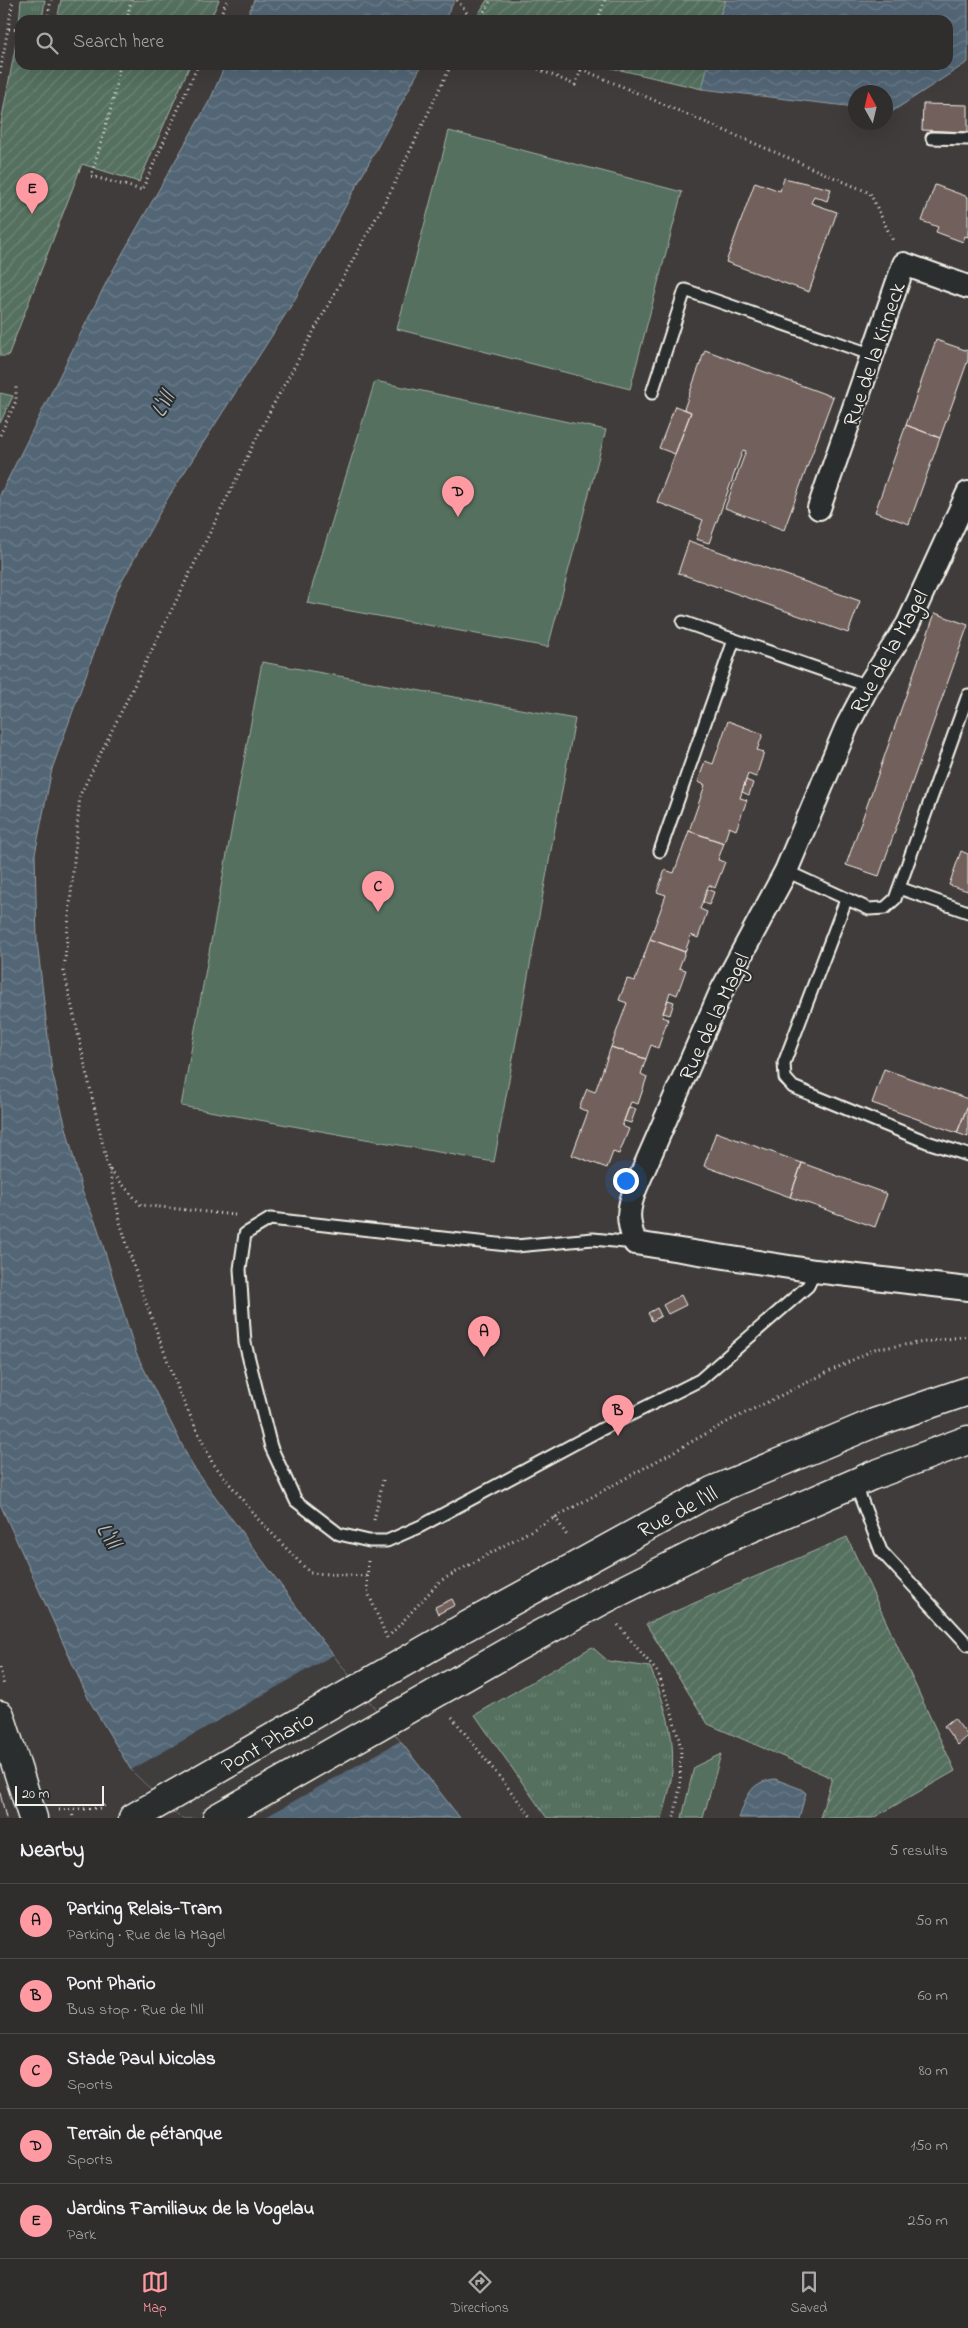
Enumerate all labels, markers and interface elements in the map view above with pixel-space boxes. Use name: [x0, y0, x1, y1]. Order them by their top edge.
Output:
search box: [15, 15, 953, 70]
icon: search: [33, 29, 61, 57]
text: Search here: [73, 29, 164, 56]
north arrow: [848, 85, 893, 130]
pin: E: [16, 173, 48, 214]
street label: Rue de la Kirneck: [836, 278, 916, 431]
water label: L'Ill: [143, 383, 187, 425]
pin: D: [442, 476, 474, 517]
street label: Rue de la Magel: [843, 585, 939, 721]
pin: C: [362, 871, 394, 912]
street label: Rue de la Magel: [672, 948, 760, 1087]
your location: [613, 1168, 639, 1194]
pin: A: [468, 1316, 500, 1357]
pin: B: [602, 1395, 634, 1436]
street label: Rue de l'Ill: [633, 1479, 724, 1548]
water label: L'Ill: [85, 1517, 130, 1559]
street label: Pont Phario: [216, 1704, 321, 1783]
scale bar: [15, 1783, 104, 1806]
text: 20 m: [22, 1784, 49, 1805]
text: Nearby: [20, 1836, 84, 1866]
text: 5 results: [889, 1839, 948, 1863]
text: Parking Relais-Tram: [67, 1896, 222, 1923]
text: A: [31, 1909, 41, 1933]
text: 50 m: [916, 1909, 948, 1933]
text: Parking · Rue de la Magel: [67, 1923, 225, 1947]
text: Pont Phario: [67, 1971, 156, 1998]
text: B: [31, 1984, 41, 2008]
text: 60 m: [918, 1984, 948, 2008]
text: Bus stop · Rue de l'Ill: [67, 1998, 204, 2022]
text: Stade Paul Nicolas: [67, 2046, 216, 2073]
text: C: [32, 2059, 40, 2083]
text: 80 m: [919, 2059, 948, 2083]
text: Sports: [67, 2073, 113, 2097]
text: Terrain de pétanque: [67, 2121, 222, 2148]
text: D: [30, 2134, 42, 2158]
text: 150 m: [910, 2134, 948, 2158]
text: Sports: [67, 2148, 113, 2172]
text: Jardins Familiaux de la Vogelau: [67, 2196, 314, 2223]
text: E: [31, 2209, 41, 2233]
text: 250 m: [908, 2209, 948, 2233]
text: Park: [67, 2223, 96, 2247]
tab: Map: [141, 2268, 169, 2319]
tab: Directions: [451, 2268, 509, 2319]
tab: Saved: [791, 2268, 827, 2319]

